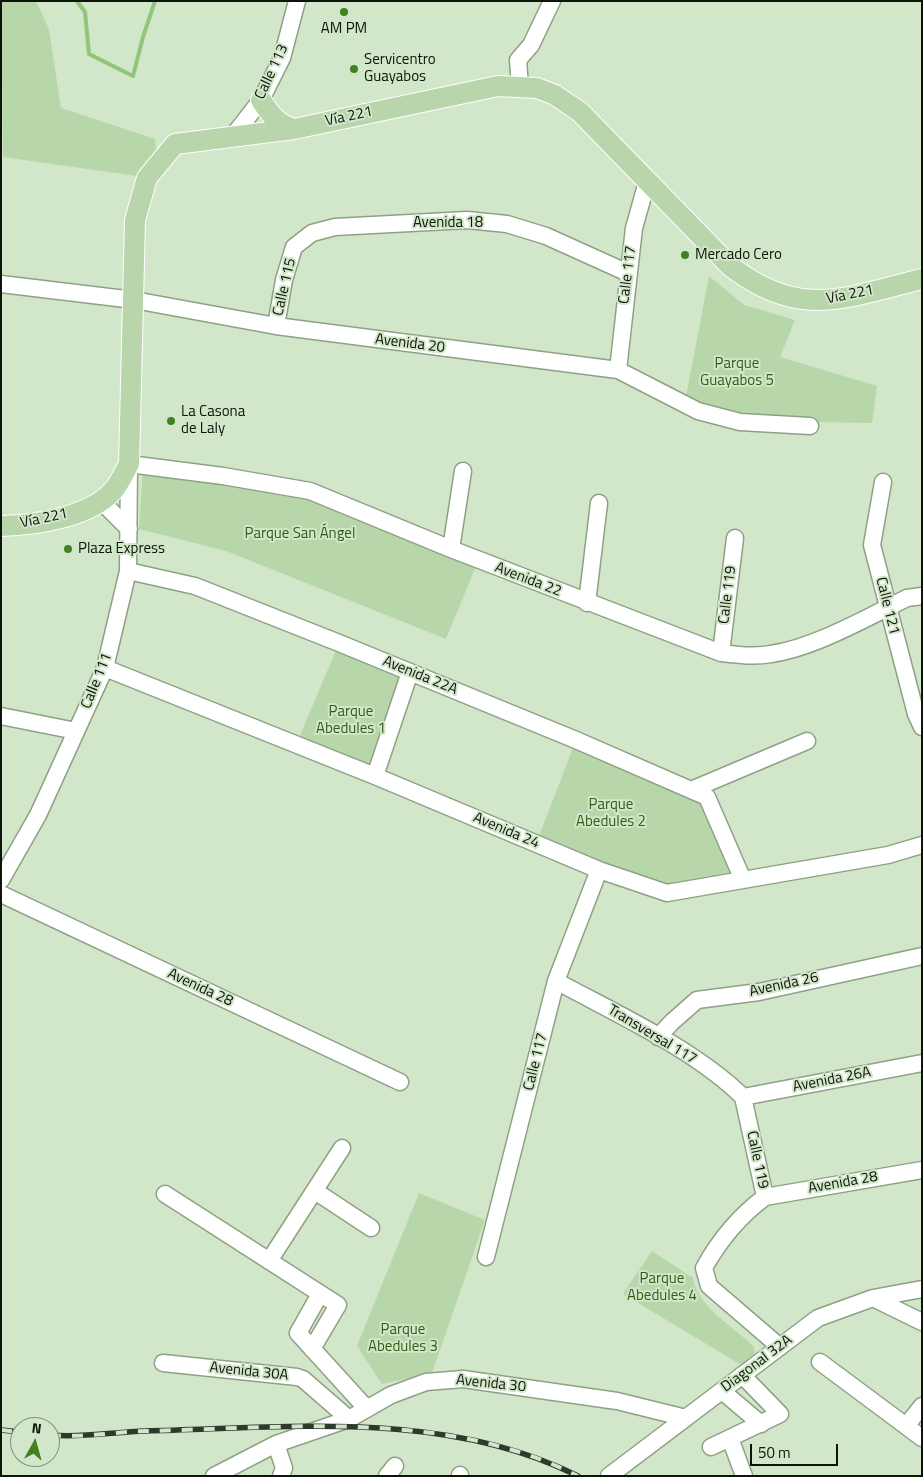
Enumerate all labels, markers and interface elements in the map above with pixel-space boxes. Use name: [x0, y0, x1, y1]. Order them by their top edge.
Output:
marker: AM PM: [338, 6, 350, 18]
place label: AM PM: [321, 20, 367, 38]
street label: Calle 113: [251, 42, 293, 102]
place label: Servicentro Guayabos: [364, 51, 436, 86]
marker: Servicentro Guayabos: [348, 63, 360, 75]
street label: Vía 221: [324, 103, 374, 131]
street label: Avenida 18: [413, 214, 483, 232]
street label: Calle 117: [615, 245, 641, 305]
place label: Mercado Cero: [695, 246, 782, 264]
marker: Mercado Cero: [679, 249, 691, 261]
street label: Calle 115: [270, 256, 300, 318]
street label: Vía 221: [825, 282, 875, 308]
street label: Avenida 20: [374, 331, 446, 357]
park label: Parque Guayabos 5: [700, 355, 774, 390]
place label: La Casona de Laly: [181, 403, 245, 438]
marker: La Casona de Laly: [165, 415, 177, 427]
street label: Vía 221: [19, 505, 69, 533]
park label: Parque San Ángel: [245, 525, 355, 543]
place label: Plaza Express: [78, 540, 165, 558]
marker: Plaza Express: [62, 543, 74, 555]
street label: Avenida 22: [492, 559, 564, 601]
street label: Calle 119: [715, 565, 741, 625]
street label: Calle 121: [871, 575, 903, 637]
street label: Calle 111: [78, 650, 116, 712]
street label: Avenida 22A: [380, 653, 460, 699]
park label: Parque Abedules 1: [316, 703, 386, 738]
park label: Parque Abedules 2: [576, 796, 646, 831]
street label: Avenida 24: [470, 809, 542, 853]
street label: Avenida 28: [164, 965, 236, 1011]
street label: Avenida 26: [748, 969, 820, 1001]
street label: Transversal 117: [604, 1001, 700, 1069]
street label: Calle 117: [520, 1031, 552, 1093]
street label: Avenida 26A: [791, 1064, 873, 1096]
street label: Calle 119: [742, 1129, 772, 1191]
street label: Avenida 28: [807, 1168, 879, 1198]
park label: Parque Abedules 4: [627, 1270, 697, 1305]
park label: Parque Abedules 3: [368, 1321, 438, 1356]
street label: Diagonal 32A: [718, 1331, 796, 1397]
street label: Avenida 30A: [209, 1359, 289, 1385]
street label: Avenida 30: [455, 1371, 527, 1397]
north arrow: [10, 1417, 60, 1467]
text: N: [31, 1417, 43, 1439]
scale bar: [753, 1434, 840, 1466]
text: 50 m: [758, 1441, 791, 1464]

